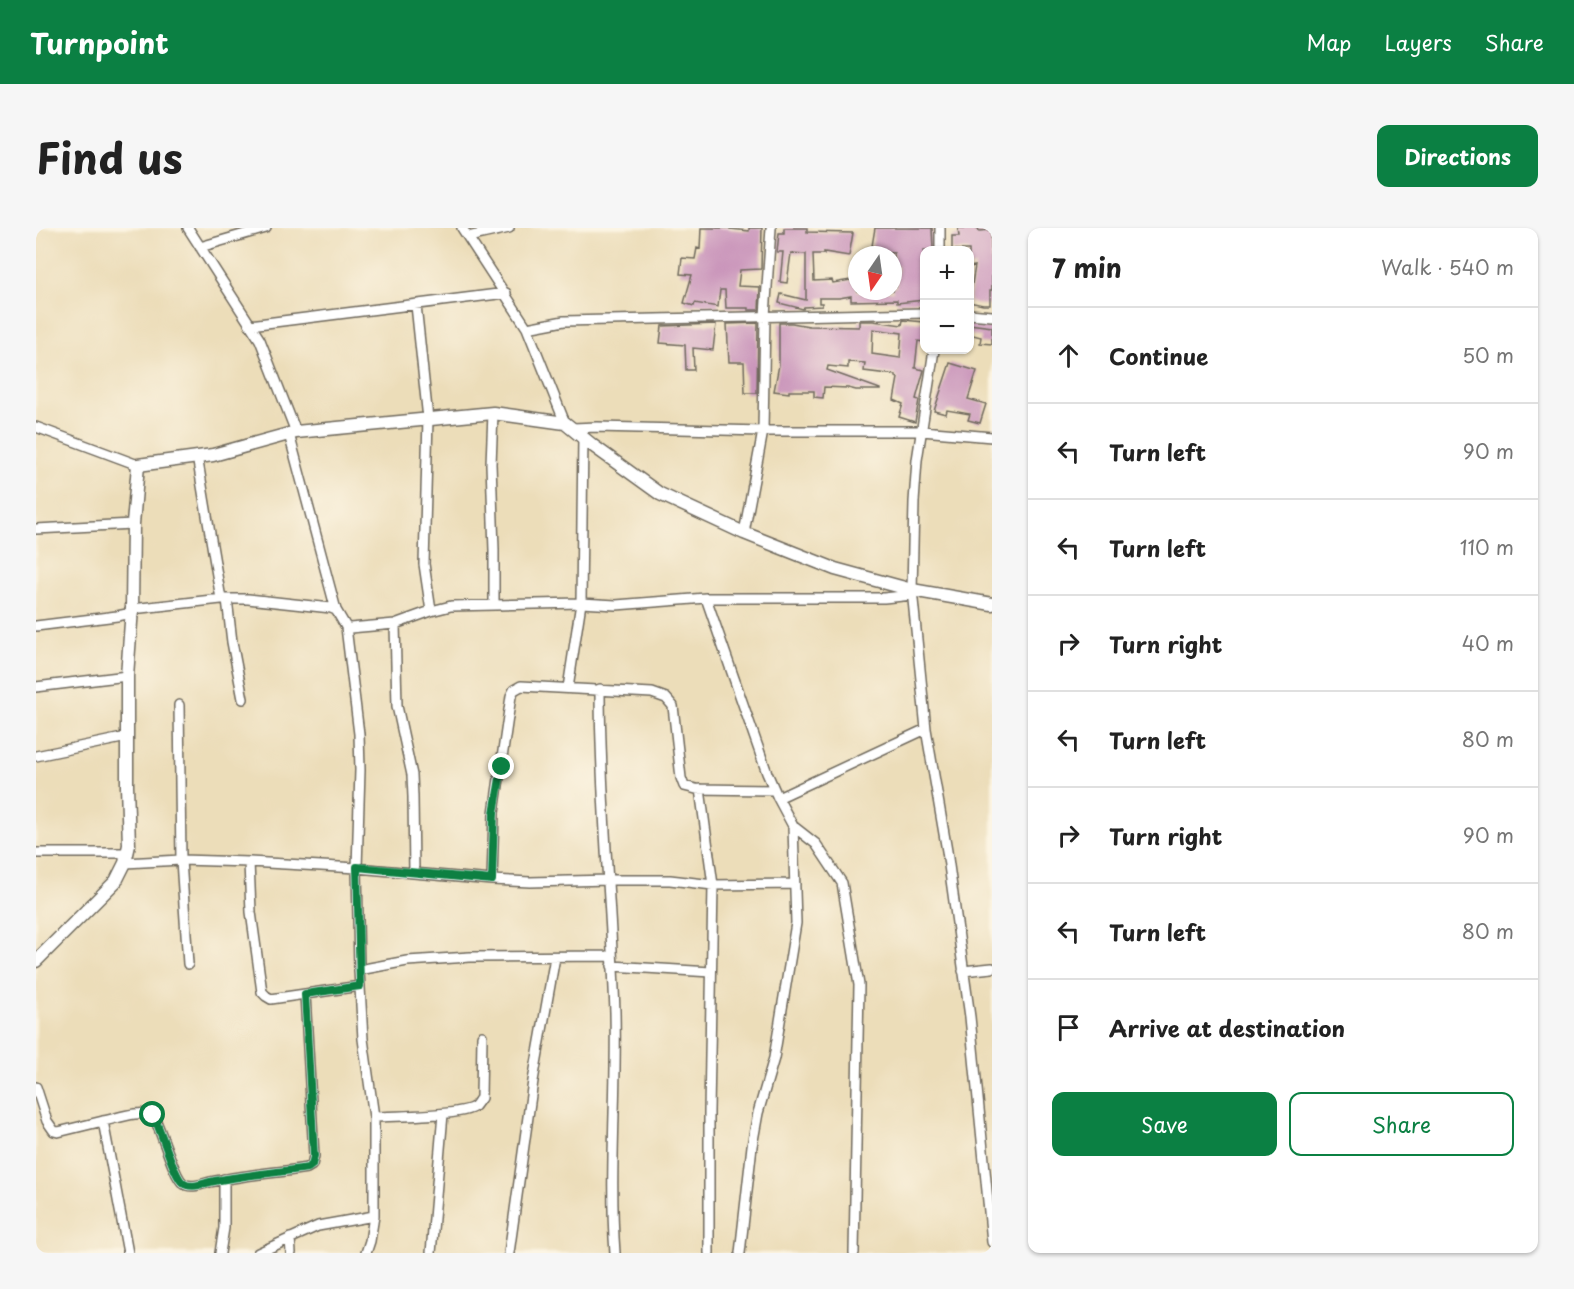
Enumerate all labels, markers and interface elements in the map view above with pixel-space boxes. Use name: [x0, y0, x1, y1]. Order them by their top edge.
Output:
text: Turnpoint: [30, 21, 169, 64]
text: Map: [1307, 26, 1351, 58]
text: Layers: [1384, 26, 1452, 58]
text: Share: [1485, 26, 1544, 58]
text: Find us: [36, 125, 183, 188]
button: Directions: [1377, 125, 1538, 187]
north arrow: [848, 246, 902, 300]
map controls: [920, 246, 974, 354]
button: +: [920, 246, 974, 300]
text: 7 min: [1052, 248, 1122, 287]
text: Walk · 540 m: [1381, 252, 1514, 282]
button: −: [920, 300, 974, 354]
icon: ahead: [1052, 339, 1085, 372]
text: Continue: [1109, 339, 1208, 372]
text: 50 m: [1462, 340, 1514, 370]
icon: left: [1052, 435, 1085, 468]
text: Turn left: [1109, 435, 1206, 468]
text: 90 m: [1463, 436, 1514, 466]
icon: left: [1052, 531, 1085, 564]
text: Turn left: [1109, 531, 1206, 564]
text: 110 m: [1460, 532, 1514, 562]
icon: right: [1052, 627, 1085, 660]
text: Turn right: [1109, 627, 1222, 660]
text: 40 m: [1462, 628, 1514, 658]
icon: left: [1052, 723, 1085, 756]
text: Turn left: [1109, 723, 1206, 756]
text: 80 m: [1462, 724, 1514, 754]
route end: [488, 753, 514, 779]
icon: right: [1052, 819, 1085, 852]
text: Turn right: [1109, 819, 1222, 852]
text: 90 m: [1463, 820, 1514, 850]
icon: left: [1052, 915, 1085, 948]
text: Turn left: [1109, 915, 1206, 948]
text: 80 m: [1462, 916, 1514, 946]
icon: arrive: [1052, 1011, 1085, 1044]
text: Arrive at destination: [1109, 1011, 1345, 1044]
button: Save: [1052, 1092, 1277, 1156]
button: Share: [1289, 1092, 1514, 1156]
route start: [139, 1101, 165, 1127]

